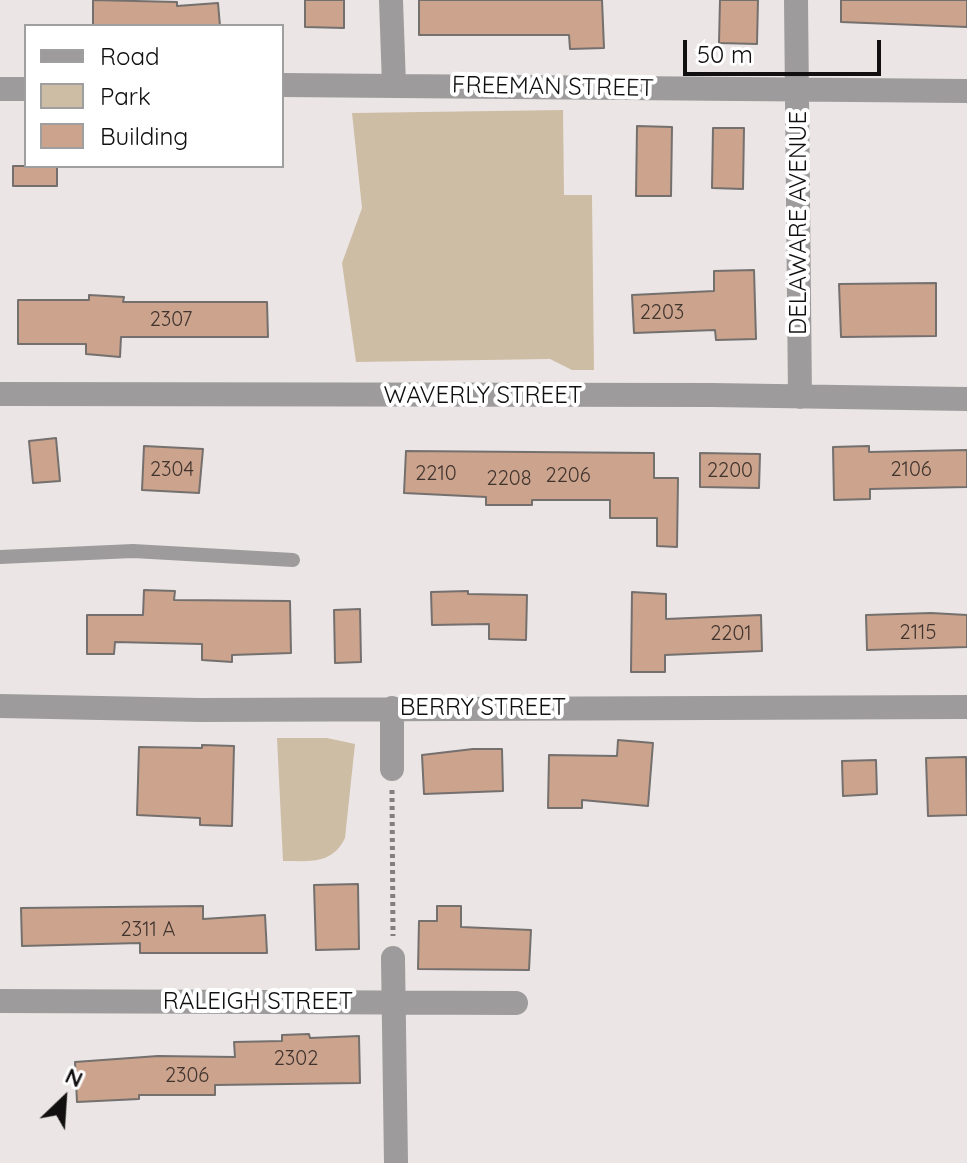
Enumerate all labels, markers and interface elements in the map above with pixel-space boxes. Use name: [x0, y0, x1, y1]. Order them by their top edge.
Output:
legend: [24, 24, 284, 168]
scale bar: [687, 24, 885, 74]
text: 50 m: [697, 39, 753, 69]
text: Road: [100, 41, 160, 71]
street label: FREEMAN STREET: [452, 71, 654, 103]
text: Park: [100, 81, 151, 111]
street label: DELAWARE AVENUE: [785, 111, 813, 335]
text: Building: [100, 121, 188, 151]
house number: 2203: [640, 301, 684, 325]
house number: 2307: [150, 308, 192, 332]
street label: WAVERLY STREET: [384, 382, 582, 410]
house number: 2304: [150, 458, 194, 482]
house number: 2106: [890, 458, 932, 482]
house number: 2200: [707, 459, 753, 483]
house number: 2210: [415, 462, 457, 486]
house number: 2206: [546, 464, 590, 488]
house number: 2208: [487, 467, 531, 491]
house number: 2115: [900, 621, 936, 645]
house number: 2201: [710, 622, 752, 646]
street label: BERRY STREET: [400, 694, 566, 722]
house number: 2311 A: [121, 918, 175, 942]
street label: RALEIGH STREET: [163, 988, 353, 1016]
house number: 2302: [274, 1047, 318, 1071]
north arrow: [24, 1059, 104, 1139]
text: N: [61, 1061, 87, 1093]
house number: 2306: [165, 1064, 209, 1088]

